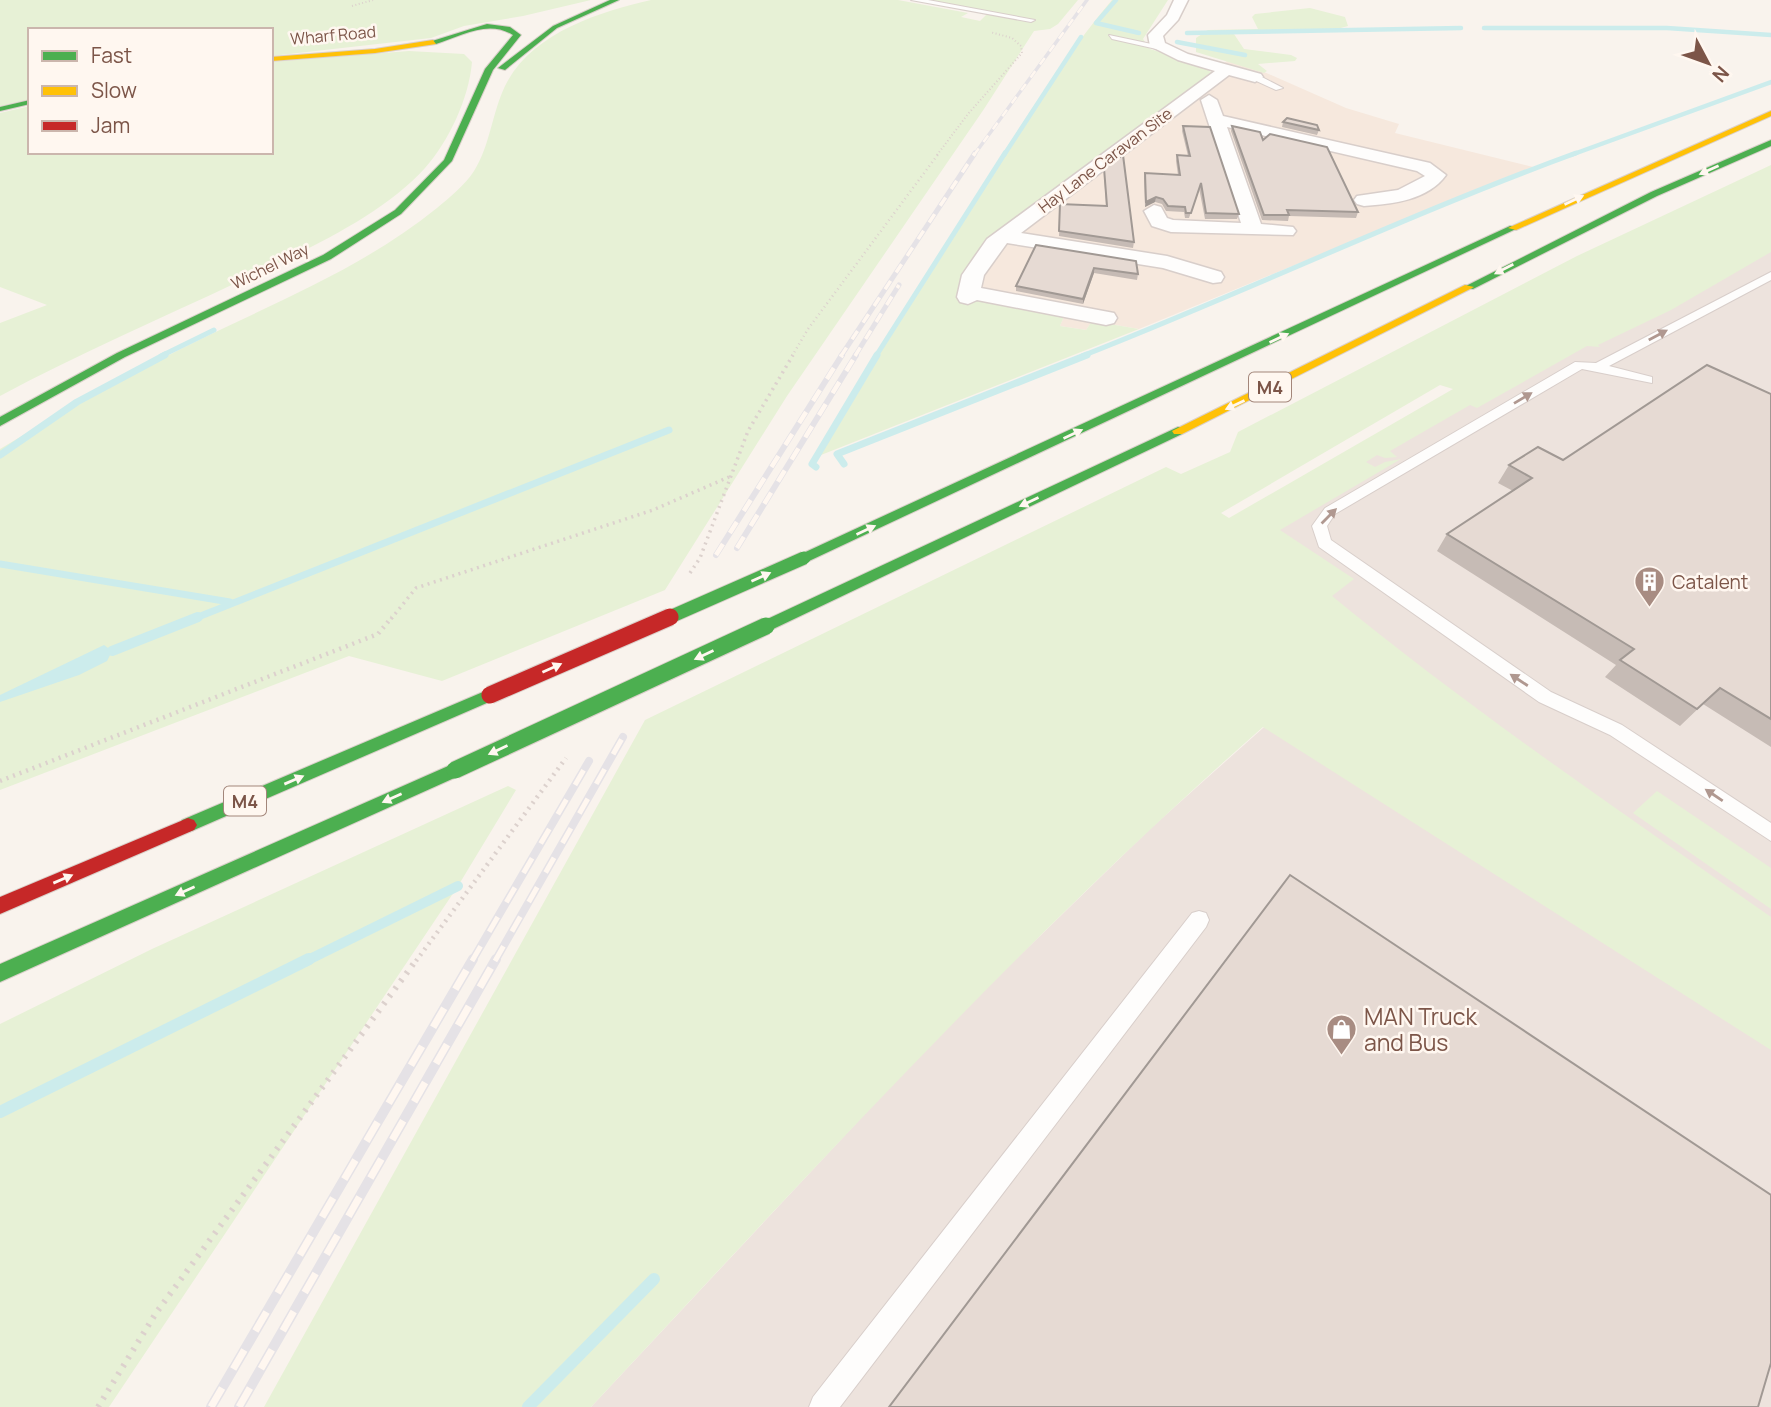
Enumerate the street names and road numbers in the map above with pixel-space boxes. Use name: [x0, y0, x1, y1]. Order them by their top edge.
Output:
street label: Wharf Road: [289, 20, 377, 50]
street label: Hay Lane Caravan Site: [1033, 102, 1177, 218]
street label: Wichel Way: [227, 237, 313, 294]
road number: M4: [1249, 372, 1291, 402]
road number: M4: [224, 786, 266, 816]

